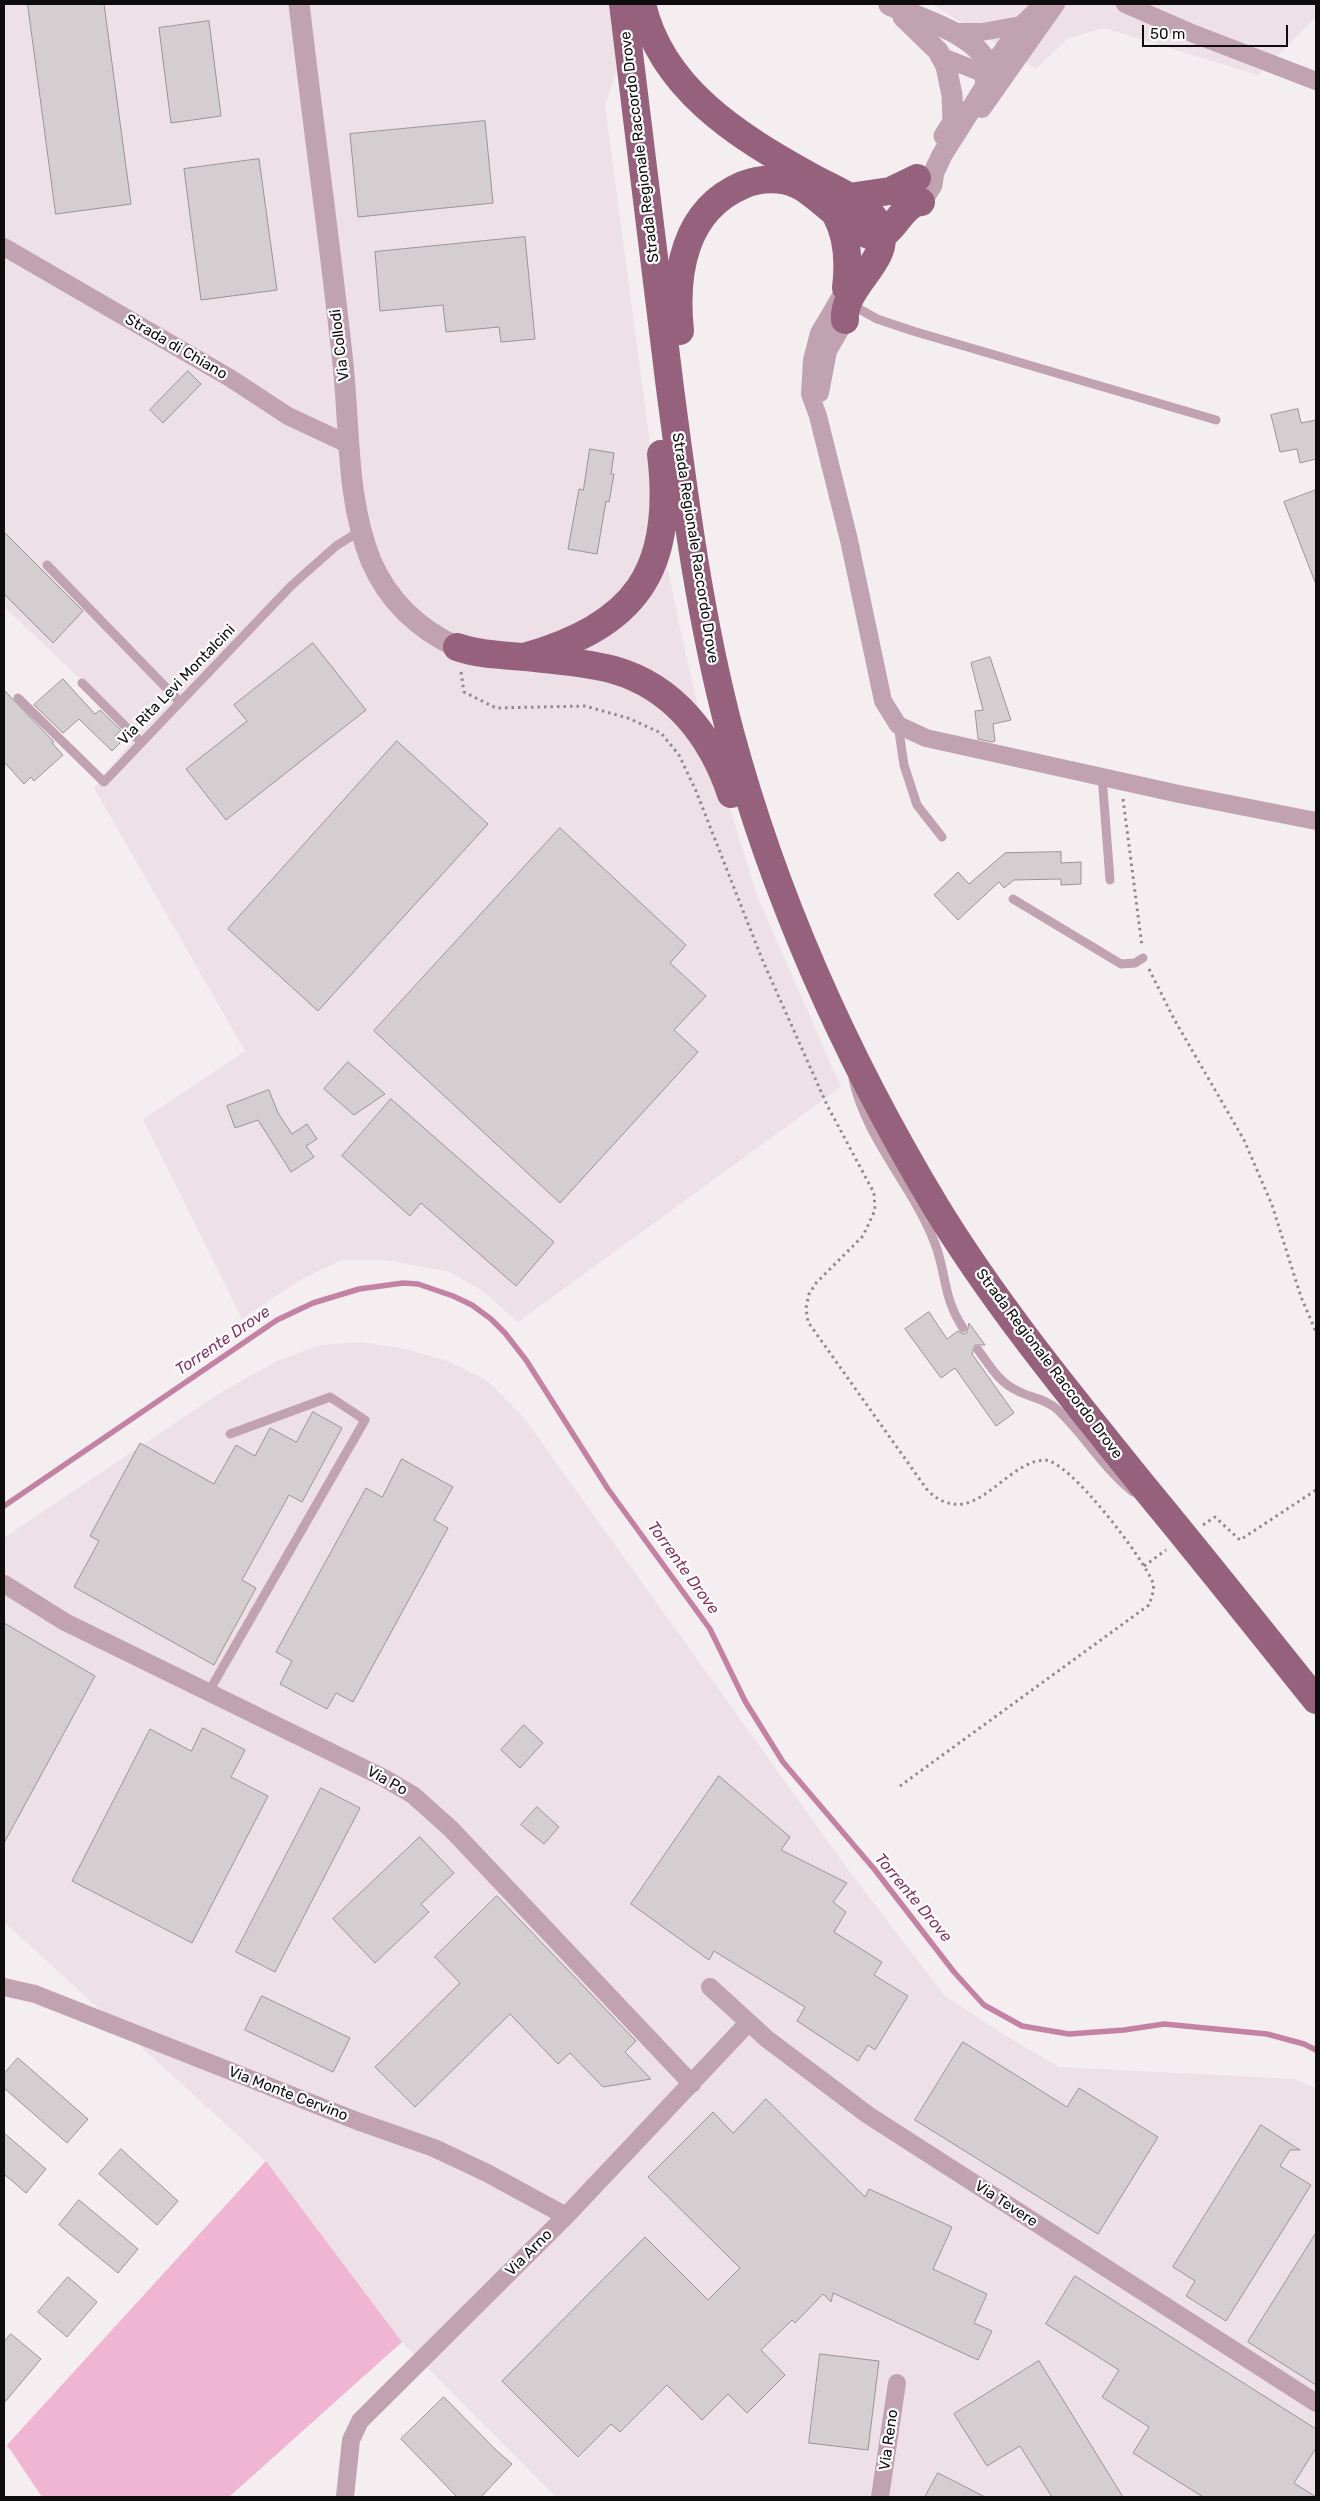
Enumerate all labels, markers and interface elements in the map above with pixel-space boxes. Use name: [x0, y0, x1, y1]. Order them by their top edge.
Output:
scale bar: [1145, 15, 1291, 47]
text: 50 m: [1150, 25, 1185, 43]
street label: Strada Regionale Raccordo Drove: [617, 30, 663, 264]
street label: Via Collodi: [327, 308, 353, 382]
street label: Strada di Chiano: [122, 310, 230, 384]
street label: Strada Regionale Raccordo Drove: [668, 432, 722, 664]
street label: Via Rita Levi Montalcini: [115, 621, 239, 749]
street label: Strada Regionale Raccordo Drove: [972, 1266, 1126, 1462]
water label: Torrente Drove: [172, 1302, 274, 1380]
water label: Torrente Drove: [643, 1518, 723, 1618]
street label: Via Po: [364, 1763, 410, 1799]
water label: Torrente Drove: [870, 1850, 956, 1946]
street label: Via Monte Cervino: [226, 2063, 350, 2125]
street label: Via Tevere: [971, 2177, 1041, 2231]
street label: Via Arno: [502, 2226, 556, 2280]
street label: Via Reno: [876, 2408, 902, 2472]

